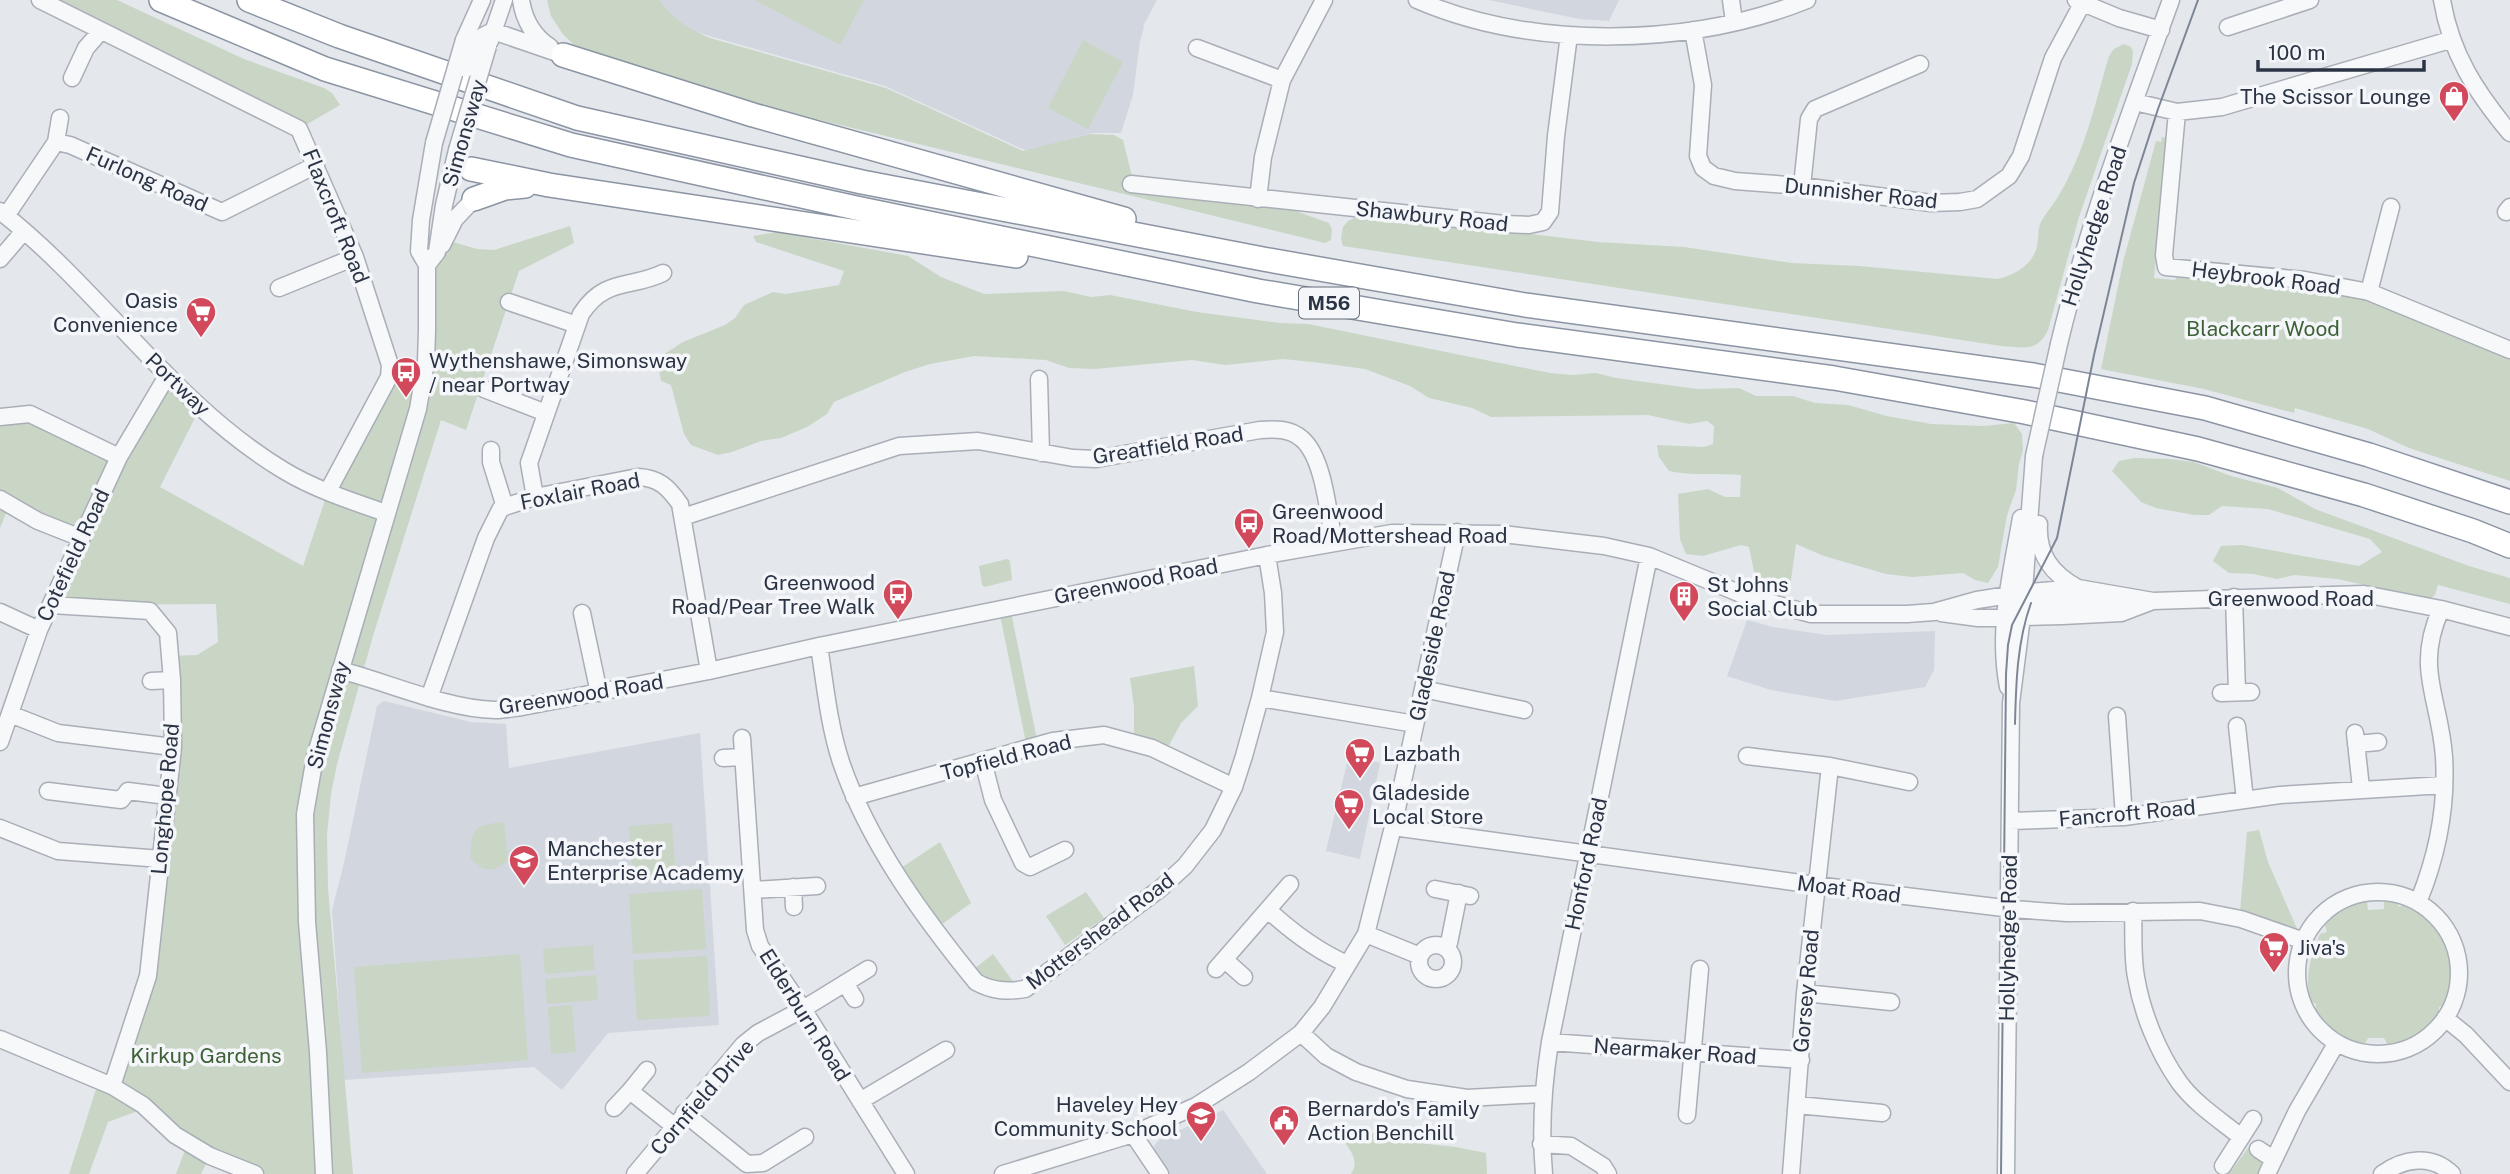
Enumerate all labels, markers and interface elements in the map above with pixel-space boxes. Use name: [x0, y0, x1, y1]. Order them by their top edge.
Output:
scale bar: [2258, 28, 2424, 72]
text: 100 m: [2268, 40, 2325, 65]
street label: Simonsway: [437, 76, 491, 190]
shop icon: The Scissor Lounge: [2437, 79, 2471, 123]
place label: The Scissor Lounge: [2240, 84, 2431, 109]
street label: Furlong Road: [82, 141, 212, 217]
street label: Hollyhedge Road: [2056, 143, 2132, 309]
street label: Flaxcroft Road: [298, 145, 374, 287]
street label: Dunnisher Road: [1783, 173, 1939, 213]
street label: Shawbury Road: [1355, 196, 1509, 236]
street label: Heybrook Road: [2190, 256, 2342, 300]
place label: Oasis Convenience: [53, 288, 178, 337]
road number: M56: [1299, 288, 1359, 318]
supermarket icon: Oasis Convenience: [184, 295, 218, 339]
park label: Blackcarr Wood: [2186, 316, 2340, 341]
street label: Portway: [141, 347, 215, 421]
place label: Wythenshawe, Simonsway / near Portway: [429, 348, 687, 397]
bus stop icon: Wythenshawe, Simonsway / near Portway: [389, 355, 423, 399]
street label: Greatfield Road: [1091, 421, 1245, 469]
street label: Foxlair Road: [518, 467, 642, 515]
street label: Cotefield Road: [31, 485, 115, 625]
place label: Greenwood Road/Mottershead Road: [1272, 499, 1507, 548]
bus stop icon: Greenwood Road/Mottershead Road: [1232, 506, 1266, 550]
street label: Greenwood Road: [1052, 553, 1220, 609]
street label: Gladeside Road: [1404, 569, 1460, 723]
place label: Greenwood Road/Pear Tree Walk: [671, 570, 875, 619]
place label: St Johns Social Club: [1707, 572, 1818, 621]
bus stop icon: Greenwood Road/Pear Tree Walk: [881, 577, 915, 621]
building icon: St Johns Social Club: [1667, 579, 1701, 623]
street label: Greenwood Road: [2208, 586, 2374, 611]
street label: Simonsway: [302, 658, 354, 772]
street label: Greenwood Road: [497, 669, 665, 719]
street label: Longhope Road: [146, 722, 184, 876]
street label: Topfield Road: [938, 729, 1074, 785]
supermarket icon: Lazbath: [1343, 736, 1377, 780]
place label: Lazbath: [1383, 741, 1460, 766]
place label: Gladeside Local Store: [1372, 780, 1483, 829]
supermarket icon: Gladeside Local Store: [1332, 787, 1366, 831]
street label: Honford Road: [1560, 795, 1612, 933]
street label: Fancroft Road: [2057, 795, 2197, 831]
place label: Manchester Enterprise Academy: [547, 836, 744, 885]
school or university icon: Manchester Enterprise Academy: [507, 843, 541, 887]
street label: Hollyhedge Road: [1994, 854, 2022, 1022]
street label: Mottershead Road: [1021, 867, 1179, 995]
street label: Moat Road: [1796, 870, 1902, 908]
street label: Gorsey Road: [1788, 928, 1824, 1054]
supermarket icon: Jiva's: [2257, 930, 2291, 974]
place label: Jiva's: [2297, 935, 2345, 960]
street label: Elderburn Road: [754, 944, 856, 1086]
street label: Nearmaker Road: [1593, 1033, 1757, 1069]
street label: Cornfield Drive: [645, 1034, 759, 1160]
park label: Kirkup Gardens: [130, 1043, 282, 1068]
place label: Haveley Hey Community School: [994, 1092, 1178, 1141]
place label: Bernardo's Family Action Benchill: [1307, 1096, 1480, 1145]
school or university icon: Haveley Hey Community School: [1184, 1099, 1218, 1143]
public building icon: Bernardo's Family Action Benchill: [1267, 1103, 1301, 1147]

